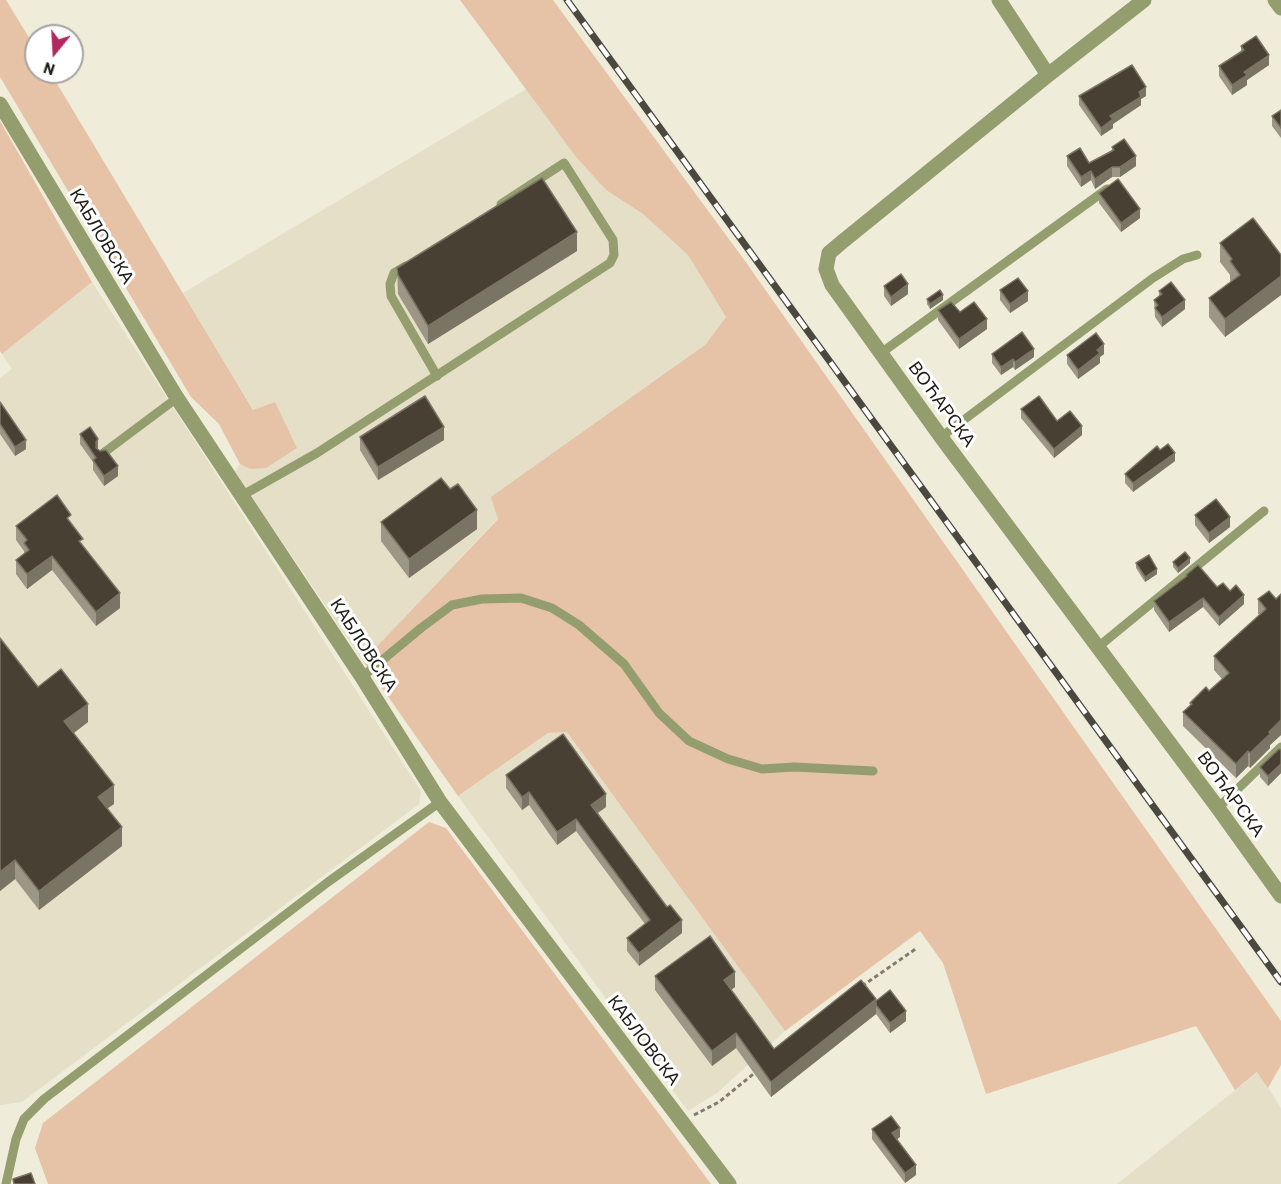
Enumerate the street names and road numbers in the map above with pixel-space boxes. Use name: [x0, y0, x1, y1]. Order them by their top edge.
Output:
street label: КАБЛОВСКА: [65, 185, 139, 287]
street label: ВОЋАРСКА: [904, 357, 980, 451]
street label: КАБЛОВСКА: [326, 594, 402, 696]
street label: ВОЋАРСКА: [1193, 747, 1269, 841]
street label: КАБЛОВСКА: [603, 991, 685, 1089]

